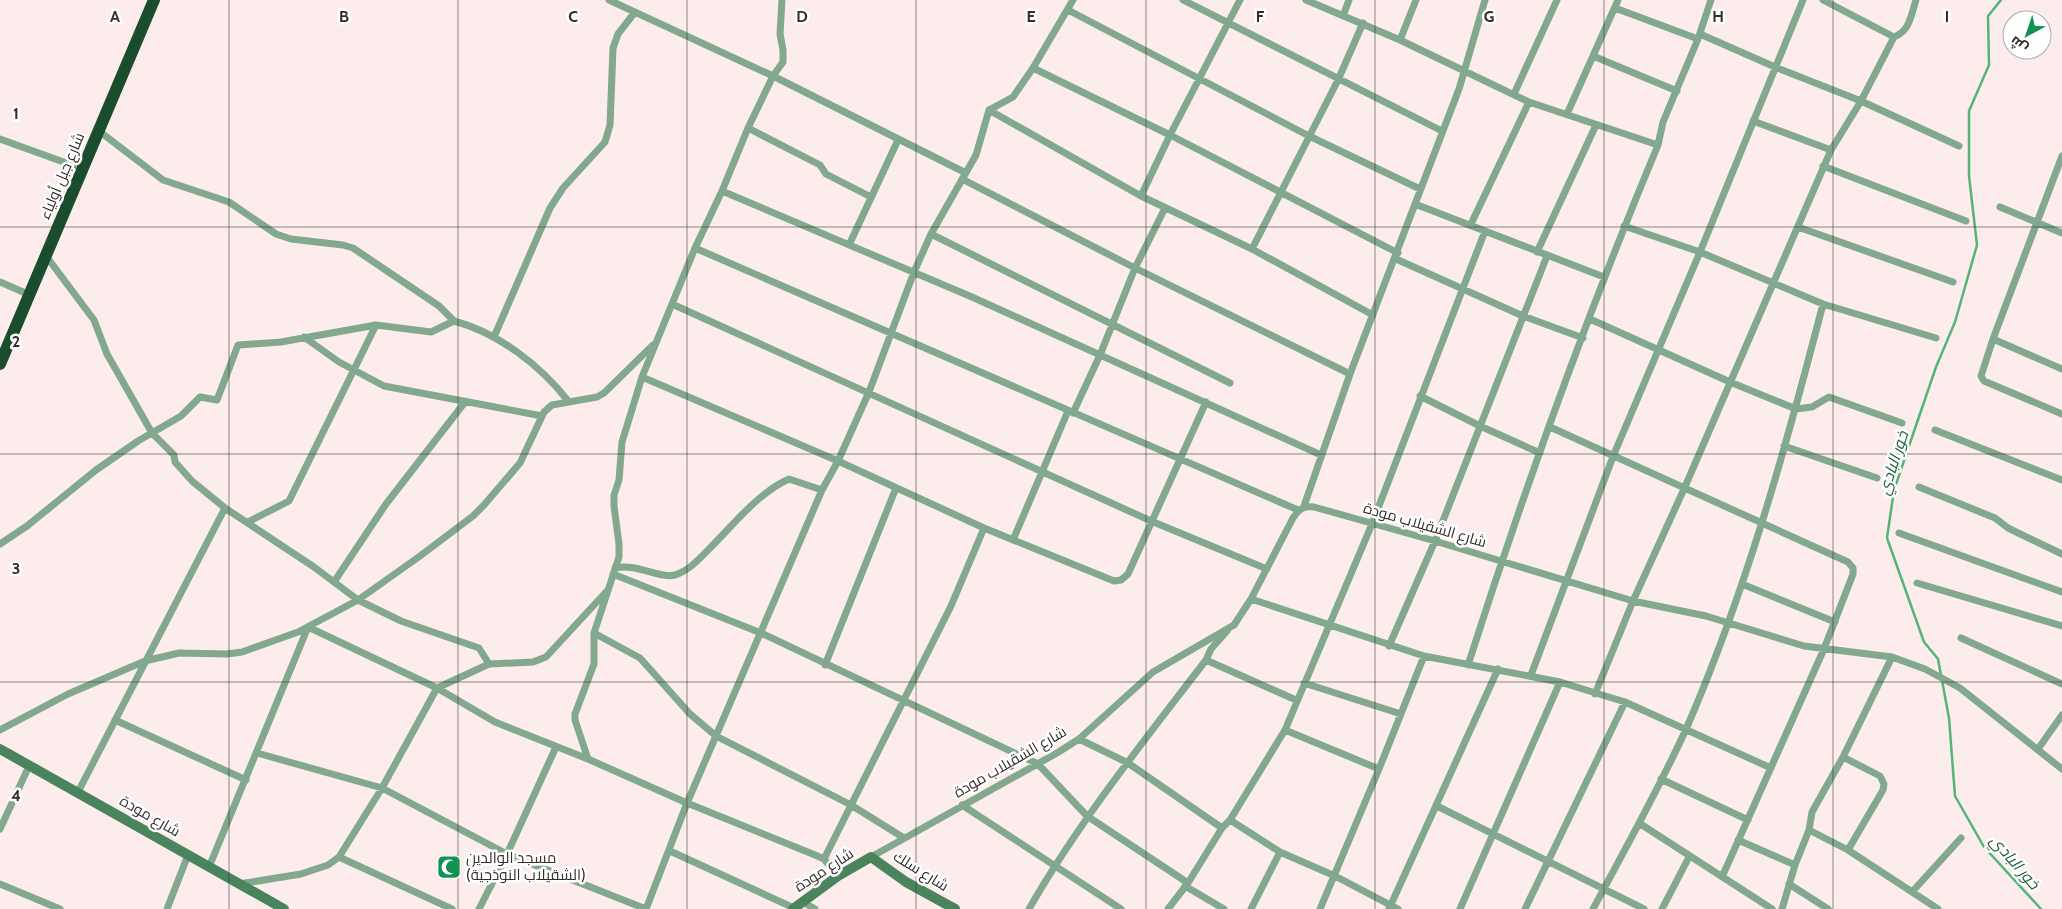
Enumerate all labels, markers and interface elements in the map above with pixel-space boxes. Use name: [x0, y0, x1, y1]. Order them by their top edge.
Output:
text: A: [110, 7, 120, 26]
text: B: [339, 7, 349, 26]
text: C: [568, 7, 578, 26]
text: D: [796, 7, 808, 26]
text: E: [1026, 7, 1036, 26]
text: F: [1256, 7, 1265, 26]
text: G: [1484, 7, 1494, 26]
text: H: [1712, 7, 1724, 26]
text: I: [1945, 7, 1949, 26]
north arrow: [2002, 10, 2052, 60]
text: ش: [2006, 32, 2031, 58]
text: 1: [13, 104, 19, 123]
street label: شارع جبل أولياء: [35, 130, 90, 223]
text: 2: [12, 332, 20, 351]
water label: خور البادي: [1874, 428, 1915, 498]
street label: شارع الشقيلاب مودة: [1361, 499, 1489, 553]
text: 3: [12, 559, 20, 578]
street label: شارع الشقيلاب مودة: [950, 722, 1071, 803]
text: 4: [11, 786, 21, 805]
street label: شارع مودة: [116, 792, 183, 842]
water label: خور البادي: [1984, 831, 2044, 896]
street label: شارع مودة: [791, 844, 858, 897]
street label: شارع سلك: [889, 847, 952, 897]
place label: مسجد الوالدين (الشقيلاب النوذجية): [466, 849, 586, 884]
mosque icon: مسجد الوالدين (الشقيلاب النوذجية): [436, 854, 462, 880]

